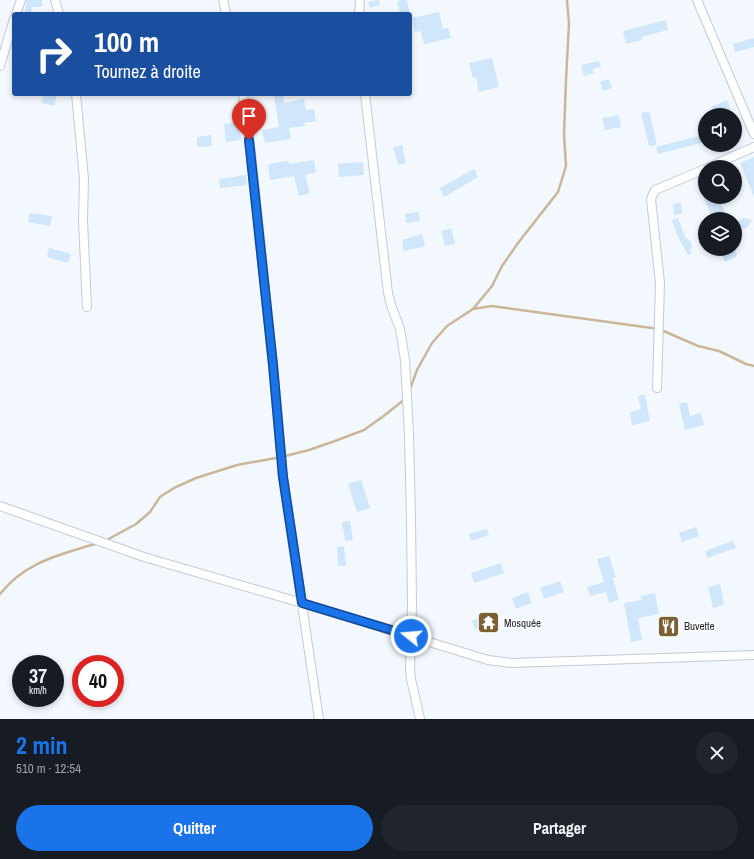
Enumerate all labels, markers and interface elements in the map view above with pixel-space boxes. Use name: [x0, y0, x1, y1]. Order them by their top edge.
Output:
text: 100 m: [94, 23, 159, 61]
icon: right: [28, 28, 80, 80]
text: Tournez à droite: [94, 59, 201, 84]
pin: [232, 99, 266, 140]
icon: arrive: [238, 105, 260, 127]
map controls: [698, 108, 742, 256]
button: sound: [698, 108, 742, 152]
button: search: [698, 160, 742, 204]
button: layers: [698, 212, 742, 256]
temple icon: Mosquée: [476, 610, 502, 636]
restaurant icon: Buvette: [655, 613, 681, 639]
position arrow: [390, 615, 432, 657]
place label: Mosquée: [504, 616, 541, 630]
place label: Buvette: [684, 619, 715, 633]
speed limit sign: 40: [72, 655, 124, 707]
text: 37: [29, 662, 47, 689]
text: km/h: [29, 684, 47, 697]
text: 2 min: [16, 729, 67, 761]
button: close: [696, 732, 738, 774]
text: 510 m · 12:54: [16, 760, 81, 777]
button: Quitter: [16, 805, 373, 851]
button: Partager: [381, 805, 738, 851]

